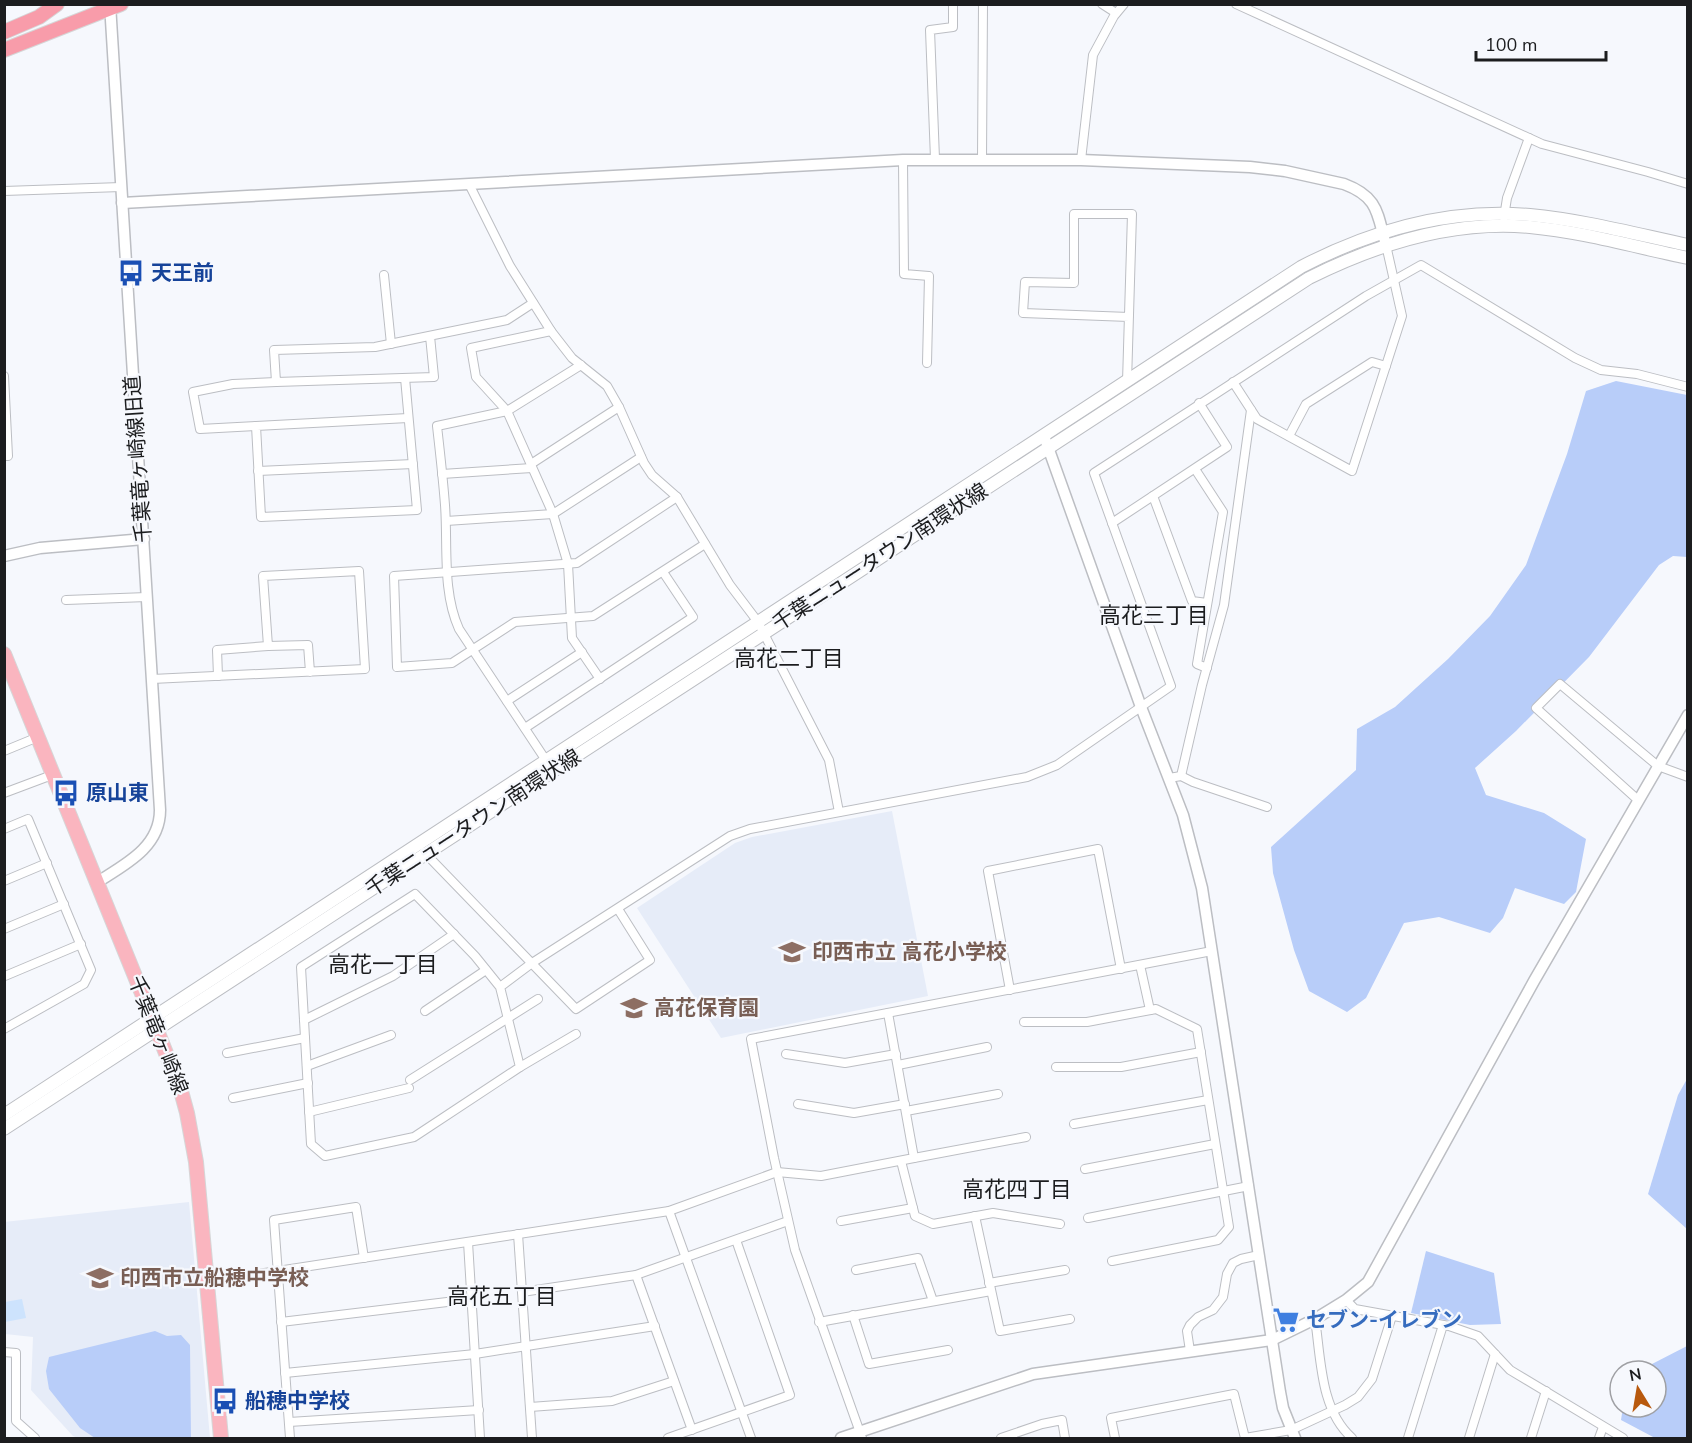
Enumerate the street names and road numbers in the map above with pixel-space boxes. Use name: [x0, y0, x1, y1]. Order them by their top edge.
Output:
street label: 千葉竜ヶ崎線旧道: [118, 374, 158, 544]
street label: 千葉ニュータウン南環状線: [767, 477, 993, 637]
street label: 千葉ニュータウン南環状線: [360, 743, 586, 903]
street label: 千葉竜ヶ崎線: [121, 971, 195, 1099]

